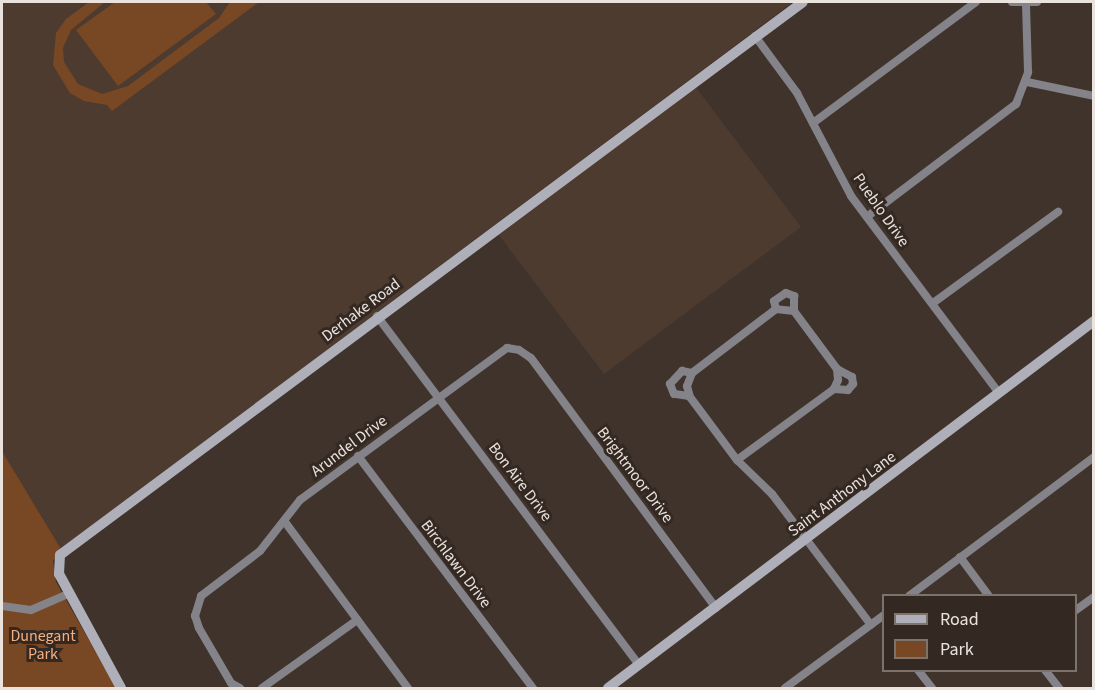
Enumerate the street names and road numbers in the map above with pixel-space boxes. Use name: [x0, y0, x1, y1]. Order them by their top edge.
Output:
street label: Pueblo Drive: [849, 170, 913, 250]
street label: Derhake Road: [318, 274, 404, 346]
street label: Arundel Drive: [307, 411, 391, 481]
street label: Brightmoor Drive: [593, 423, 677, 527]
street label: Bon Aire Drive: [484, 439, 556, 525]
street label: Saint Anthony Lane: [784, 447, 900, 541]
street label: Birchlawn Drive: [417, 516, 495, 612]

